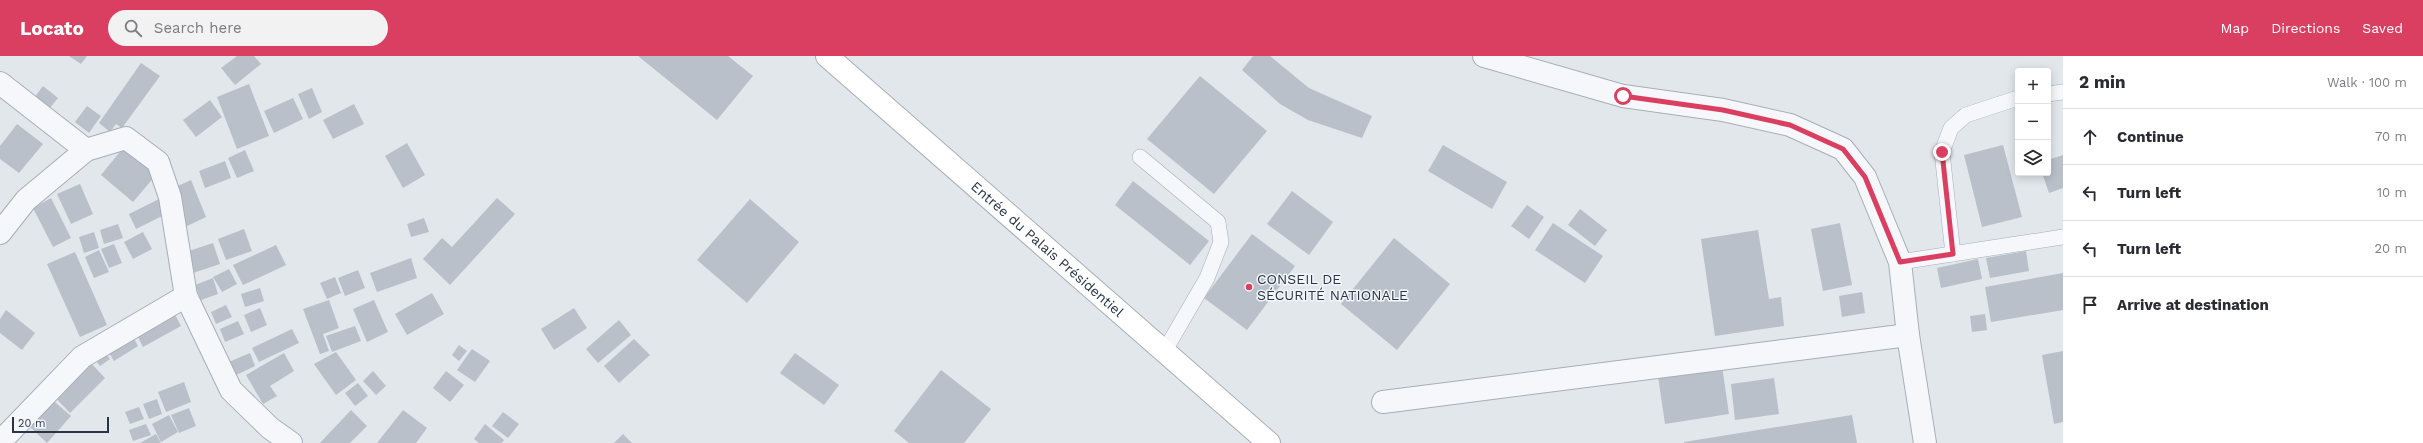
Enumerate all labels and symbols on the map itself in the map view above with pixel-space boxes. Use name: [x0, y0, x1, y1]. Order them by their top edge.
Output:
route start: [1614, 87, 1632, 105]
route end: [1933, 143, 1951, 161]
street label: Entrée du Palais Présidentiel: [968, 178, 1127, 320]
place label: CONSEIL DE SÉCURITÉ NATIONALE: [1257, 271, 1408, 303]
marker: CONSEIL DE SÉCURITÉ NATIONALE: [1244, 282, 1254, 292]
scale bar: [12, 415, 109, 434]

